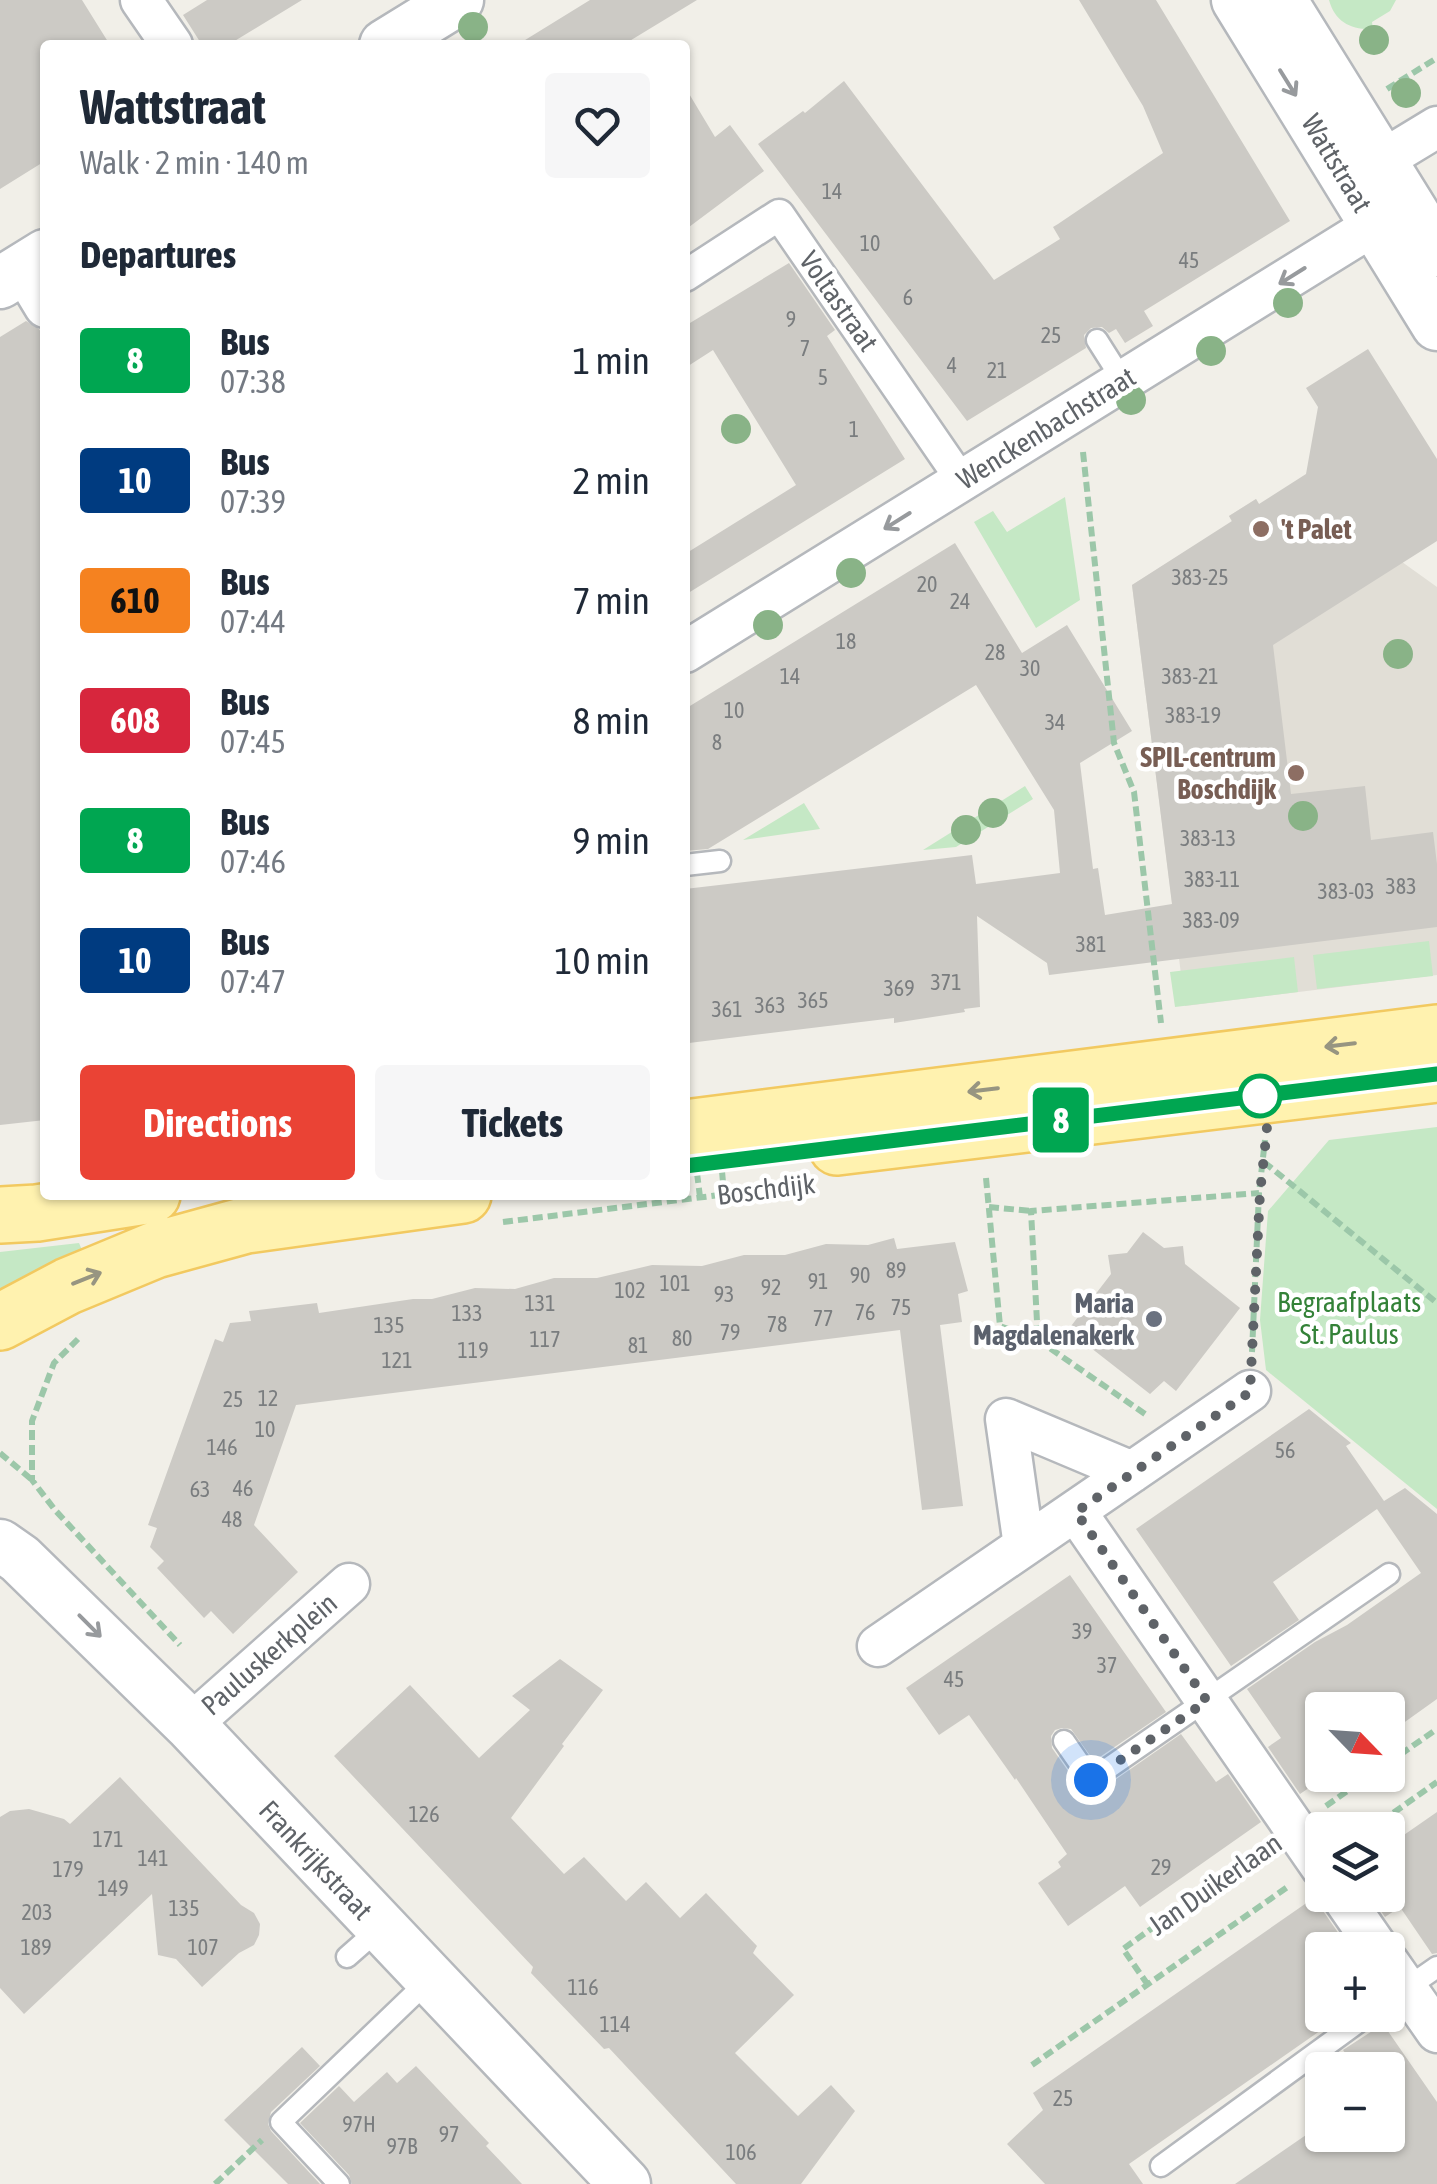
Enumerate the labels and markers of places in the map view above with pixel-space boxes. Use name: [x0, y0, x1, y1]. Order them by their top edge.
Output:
place label: 't Palet: [1281, 513, 1352, 545]
marker: 't Palet: [1250, 518, 1272, 540]
place label: SPIL-centrum Boschdijk: [1140, 741, 1277, 805]
marker: SPIL-centrum Boschdijk: [1285, 762, 1307, 784]
unlabelled marker: [1239, 1075, 1281, 1117]
place label: Maria Magdalenakerk: [973, 1287, 1135, 1351]
marker: Maria Magdalenakerk: [1143, 1308, 1165, 1330]

